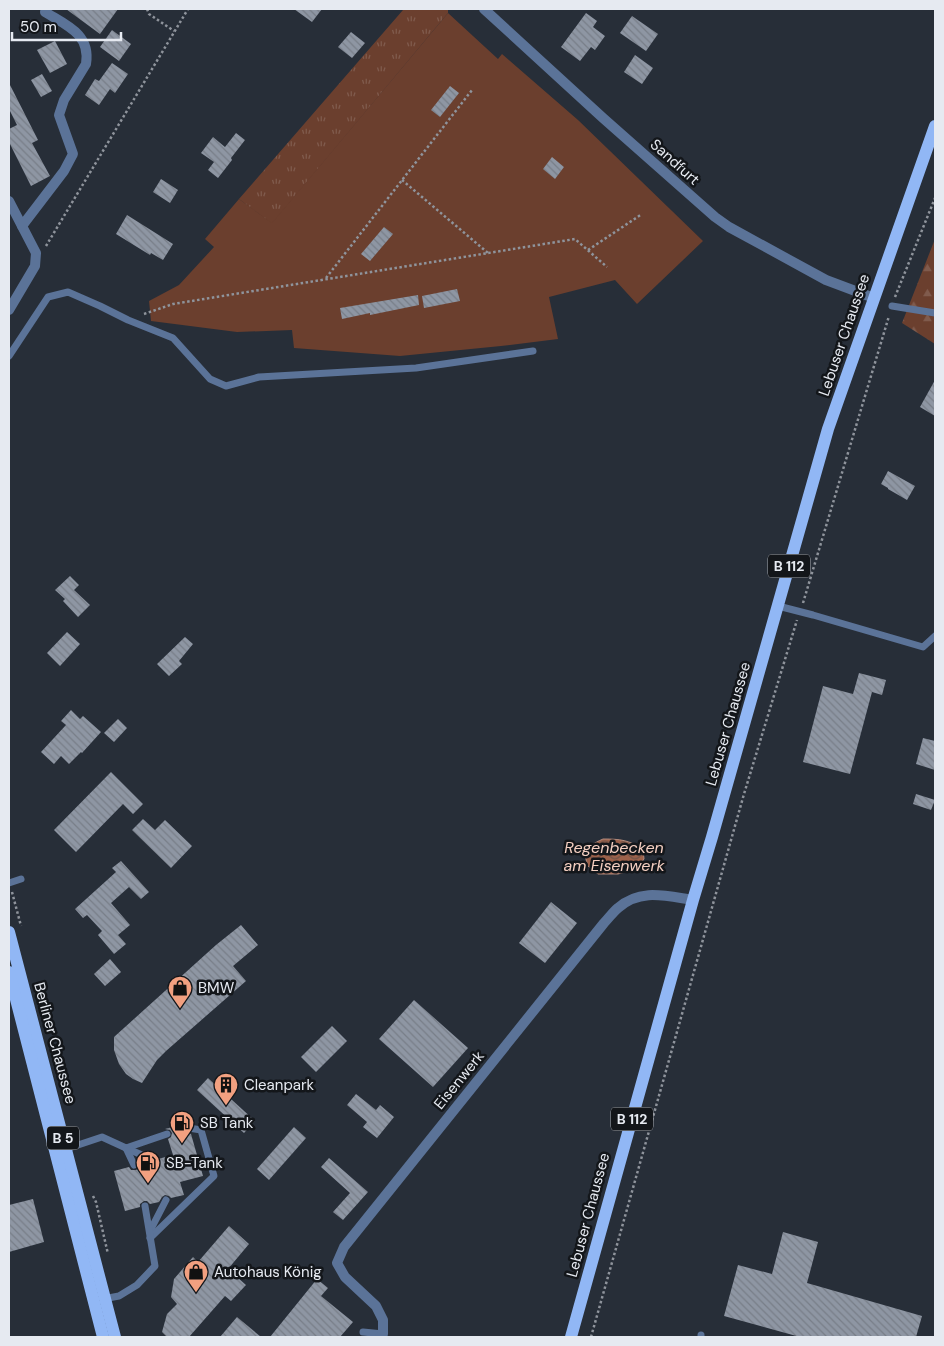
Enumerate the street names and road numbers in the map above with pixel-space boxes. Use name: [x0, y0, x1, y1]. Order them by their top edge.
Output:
street label: Sandfurt: [646, 134, 704, 190]
street label: Lebuser Chaussee: [814, 271, 874, 399]
road number: B 112: [768, 554, 810, 578]
street label: Lebuser Chaussee: [701, 660, 755, 788]
street label: Berliner Chaussee: [29, 980, 81, 1106]
street label: Eisenwerk: [429, 1046, 489, 1113]
road number: B 112: [611, 1108, 653, 1130]
road number: B 5: [47, 1126, 79, 1150]
street label: Lebuser Chaussee: [562, 1151, 614, 1279]

